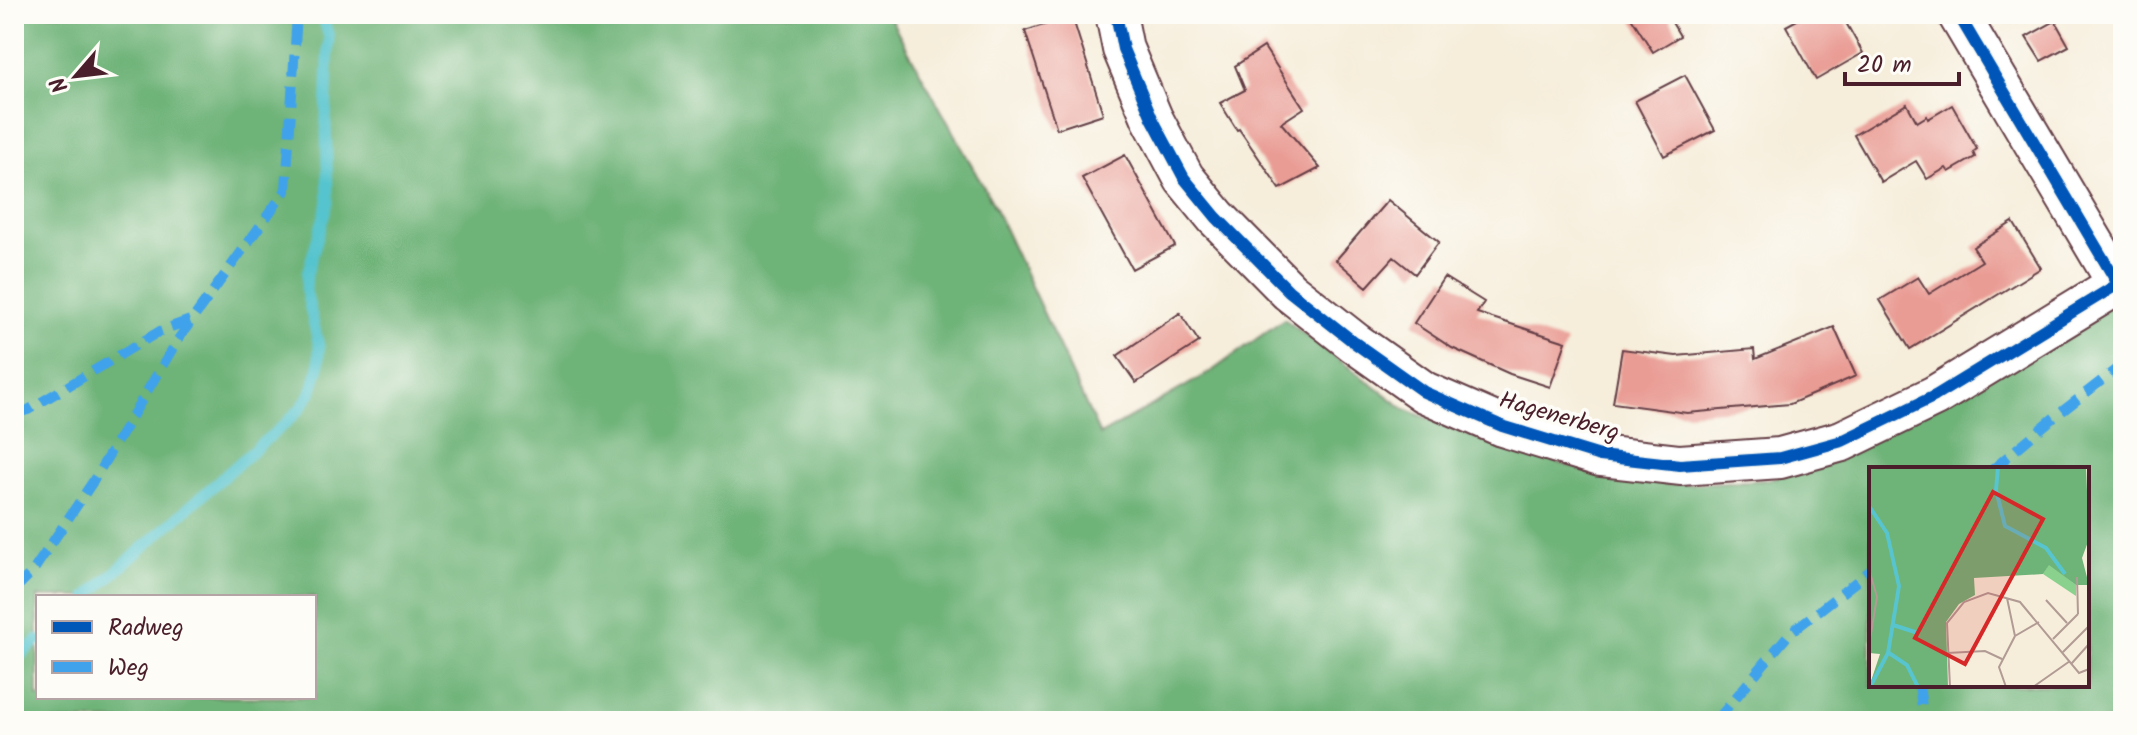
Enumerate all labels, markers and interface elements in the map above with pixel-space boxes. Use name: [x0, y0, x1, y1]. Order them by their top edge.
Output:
north arrow: [36, 36, 116, 116]
scale bar: [1845, 36, 1959, 86]
text: 20 m: [1857, 46, 1912, 85]
text: N: [42, 70, 79, 99]
street label: Hagenerberg: [1494, 381, 1624, 453]
inset map: [1869, 467, 2089, 687]
legend: [36, 595, 316, 699]
text: Radweg: [108, 609, 184, 648]
text: Weg: [108, 649, 149, 688]

